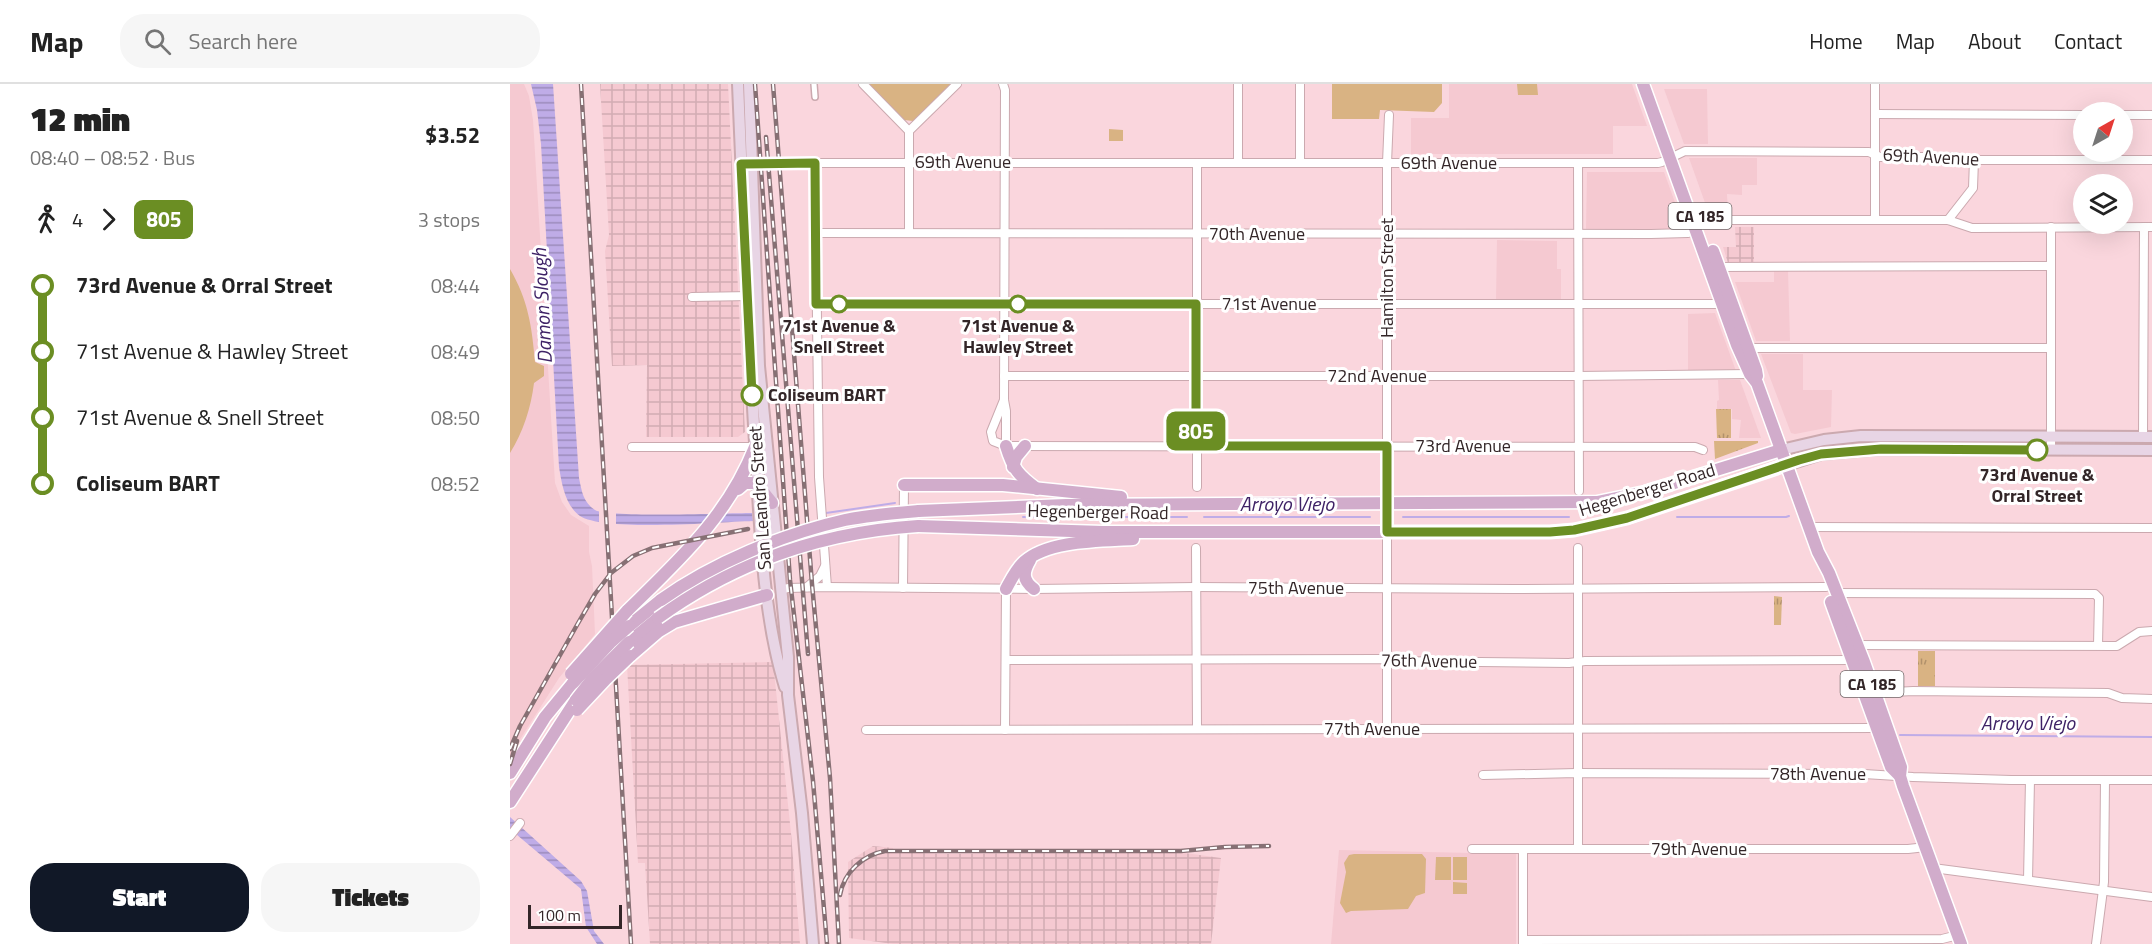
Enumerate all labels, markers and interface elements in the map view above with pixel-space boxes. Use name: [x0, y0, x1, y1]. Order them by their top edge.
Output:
search box: [120, 14, 540, 68]
text: Map: [30, 20, 84, 63]
text: Search here: [189, 24, 298, 58]
icon: search: [141, 25, 174, 58]
text: Home: [1809, 25, 1863, 57]
text: Map: [1896, 25, 1935, 57]
text: About: [1968, 25, 2021, 57]
text: Contact: [2054, 25, 2122, 57]
text: 12 min: [30, 94, 130, 144]
north arrow: [2073, 102, 2133, 162]
map controls: [2073, 102, 2133, 234]
text: $3.52: [425, 118, 480, 152]
street label: 69th Avenue: [1882, 140, 1980, 173]
text: 08:40 – 08:52 · Bus: [30, 142, 195, 173]
street label: 69th Avenue: [915, 148, 1011, 175]
street label: 69th Avenue: [1401, 149, 1497, 176]
button: layers: [2073, 174, 2133, 234]
icon: walk: [30, 203, 63, 236]
icon: forward: [92, 203, 125, 236]
text: 805: [146, 203, 181, 235]
road number: CA 185: [1668, 203, 1732, 229]
text: 4: [72, 204, 83, 235]
text: 3 stops: [418, 204, 480, 235]
street label: Hamilton Street: [1373, 217, 1400, 338]
street label: 70th Avenue: [1209, 220, 1305, 247]
water label: Damon Slough: [523, 247, 560, 364]
text: 73rd Avenue & Orral Street: [76, 268, 333, 302]
text: 08:44: [431, 270, 480, 301]
street label: 71st Avenue: [1221, 290, 1317, 317]
marker: 71st Avenue & Snell Street: [830, 295, 848, 313]
marker: 71st Avenue & Hawley Street: [1009, 295, 1027, 313]
place label: 71st Avenue & Snell Street: [782, 312, 896, 360]
place label: 71st Avenue & Hawley Street: [961, 312, 1075, 360]
text: 71st Avenue & Hawley Street: [76, 334, 348, 368]
text: 08:49: [431, 336, 480, 367]
street label: 72nd Avenue: [1327, 362, 1427, 389]
place label: Coliseum BART: [768, 381, 886, 408]
marker: Coliseum BART: [741, 384, 763, 406]
text: 71st Avenue & Snell Street: [76, 400, 324, 434]
text: 08:50: [431, 402, 480, 433]
line badge: 805: [1162, 412, 1230, 450]
text: 805: [1178, 415, 1214, 447]
street label: San Leandro Street: [741, 425, 778, 571]
street label: 73rd Avenue: [1415, 432, 1511, 459]
marker: 73rd Avenue & Orral Street: [2026, 439, 2048, 461]
street label: Hegenberger Road: [1575, 456, 1718, 523]
place label: 73rd Avenue & Orral Street: [1980, 461, 2095, 509]
text: Coliseum BART: [76, 466, 220, 500]
text: 08:52: [431, 468, 480, 499]
water label: Arroyo Viejo: [1240, 488, 1335, 519]
street label: Hegenberger Road: [1027, 497, 1169, 526]
street label: 75th Avenue: [1248, 574, 1344, 601]
street label: 76th Avenue: [1381, 646, 1477, 675]
road number: CA 185: [1840, 671, 1904, 697]
water label: Arroyo Viejo: [1981, 707, 2076, 738]
street label: 77th Avenue: [1324, 715, 1420, 742]
street label: 78th Avenue: [1770, 760, 1866, 787]
street label: 79th Avenue: [1651, 835, 1747, 862]
button: Start: [30, 863, 249, 932]
button: Tickets: [261, 863, 480, 932]
scale bar: [528, 902, 622, 930]
text: 100 m: [537, 903, 581, 927]

